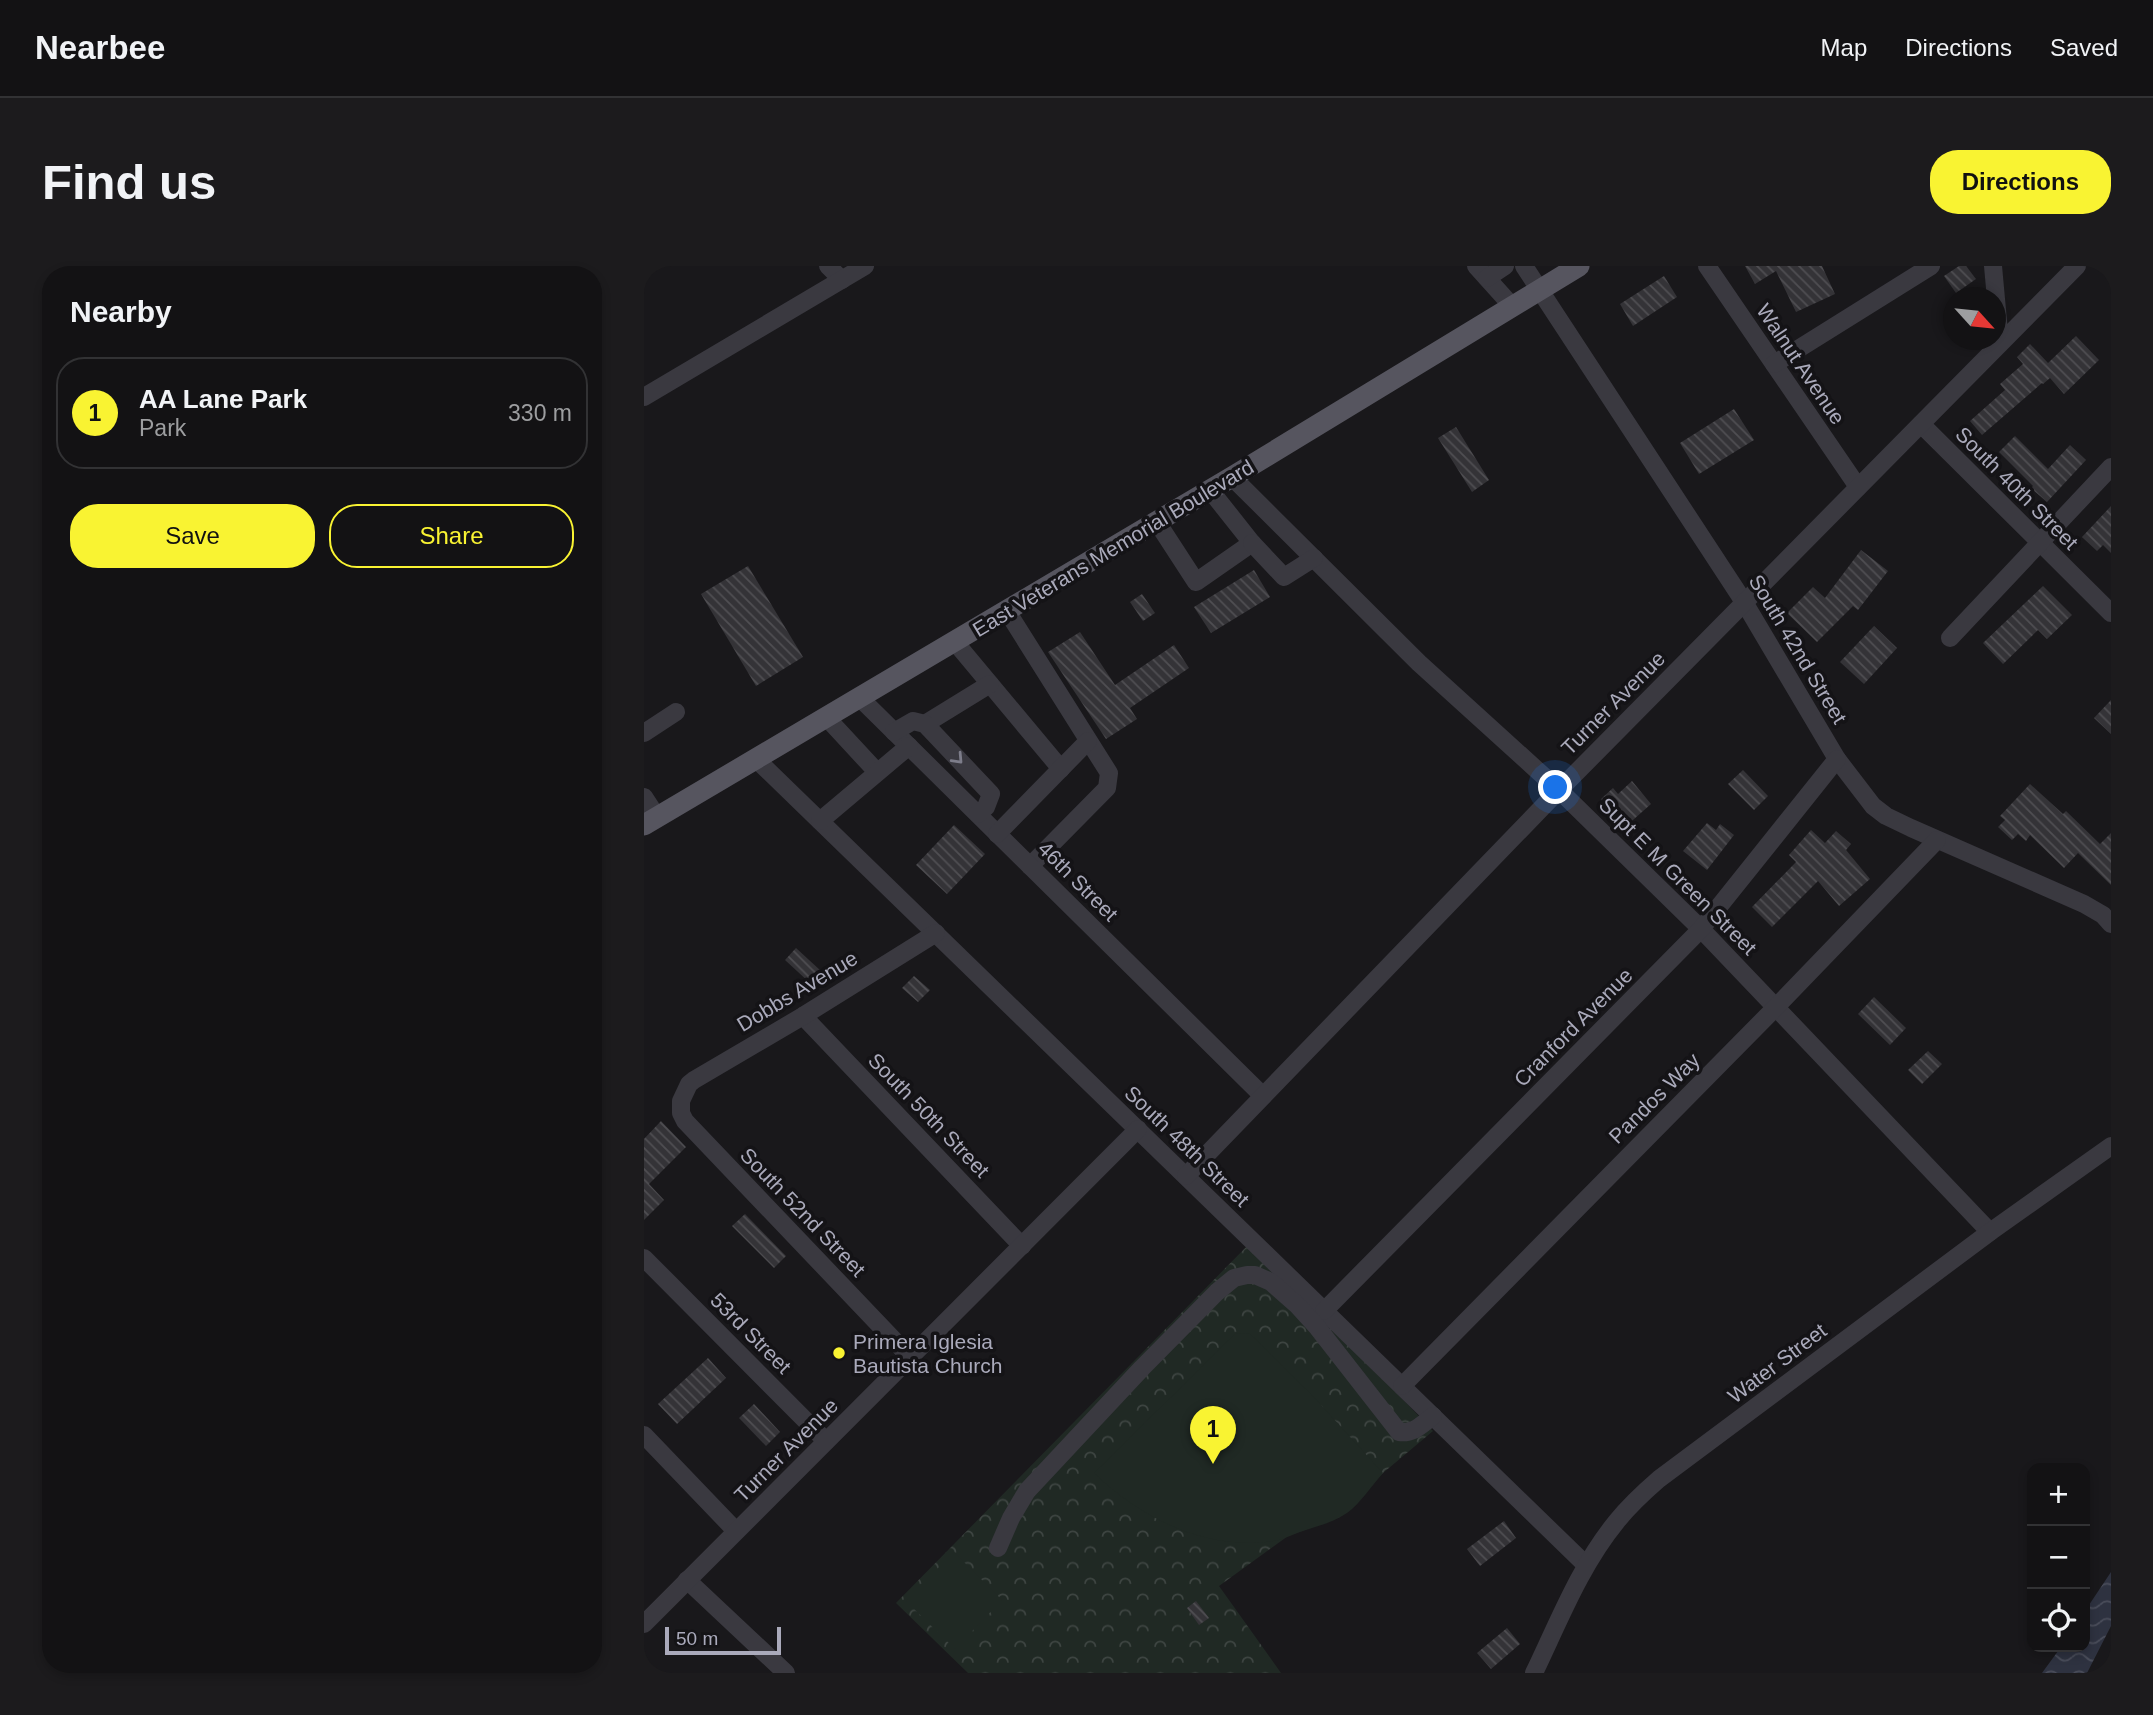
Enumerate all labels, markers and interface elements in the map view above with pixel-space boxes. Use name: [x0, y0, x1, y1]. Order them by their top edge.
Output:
text: Nearbee: [35, 29, 165, 66]
text: Map: [1821, 34, 1867, 61]
text: Directions: [1905, 34, 2012, 61]
text: Saved: [2050, 34, 2118, 61]
button: Directions: [1930, 150, 2111, 214]
text: Find us: [42, 155, 216, 209]
north arrow: [1943, 287, 2006, 350]
text: Nearby: [70, 295, 172, 328]
street label: Walnut Avenue: [1752, 299, 1850, 429]
text: AA Lane Park: [139, 384, 307, 414]
text: 1: [89, 400, 101, 426]
text: 330 m: [508, 400, 572, 426]
text: Park: [139, 415, 186, 441]
street label: South 40th Street: [1951, 422, 2083, 554]
street label: East Veterans Memorial Boulevard: [969, 455, 1257, 641]
button: Save: [70, 504, 315, 568]
button: Share: [329, 504, 574, 568]
street label: South 42nd Street: [1745, 571, 1852, 728]
street label: Turner Avenue: [1557, 647, 1669, 759]
one-way arrow: [950, 751, 963, 764]
your location: [1538, 770, 1572, 804]
street label: Supt E M Green Street: [1595, 793, 1761, 959]
street label: 46th Street: [1034, 837, 1123, 926]
street label: Dobbs Avenue: [733, 946, 861, 1036]
street label: Cranford Avenue: [1509, 963, 1637, 1091]
street label: South 50th Street: [864, 1048, 994, 1182]
street label: Pandos Way: [1604, 1048, 1704, 1148]
street label: South 48th Street: [1120, 1081, 1254, 1211]
street label: South 52nd Street: [736, 1143, 870, 1281]
street label: 53rd Street: [706, 1288, 796, 1378]
street label: Water Street: [1723, 1318, 1831, 1407]
place label: Primera Iglesia Bautista Church: [853, 1330, 1002, 1377]
marker: Primera Iglesia Bautista Church: [831, 1345, 847, 1361]
street label: Turner Avenue: [730, 1394, 842, 1506]
pin: 1: [1190, 1406, 1236, 1464]
map controls: [2027, 1463, 2090, 1652]
button: +: [2027, 1463, 2090, 1526]
button: −: [2027, 1526, 2090, 1589]
button: locate: [2027, 1589, 2090, 1652]
scale bar: [665, 1624, 780, 1656]
text: 50 m: [676, 1628, 718, 1649]

